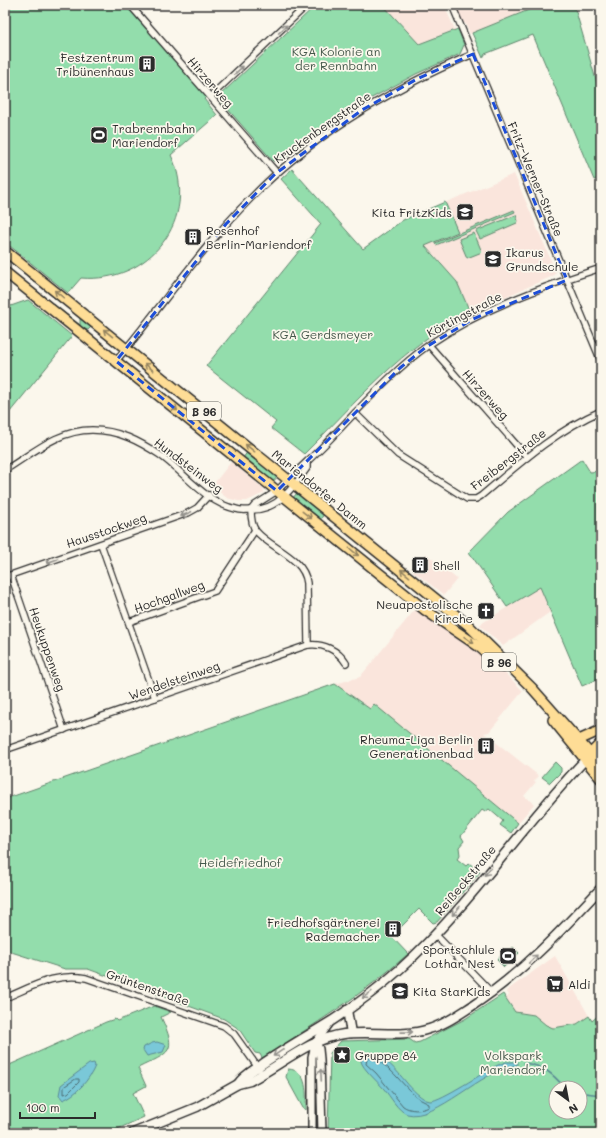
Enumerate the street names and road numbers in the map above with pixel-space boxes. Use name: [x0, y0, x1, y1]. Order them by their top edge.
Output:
street label: Hirzerweg: [185, 53, 237, 111]
street label: Kruckenbergstraße: [270, 87, 374, 167]
street label: Fritz-Werner-Straße: [505, 119, 567, 239]
street label: Körtingstraße: [424, 288, 504, 340]
street label: Hirzerweg: [459, 366, 513, 422]
road number: B 96: [187, 402, 221, 420]
street label: Freibergstraße: [467, 425, 549, 493]
street label: Hundsteinweg: [151, 434, 227, 496]
street label: Mariendorfer Damm: [269, 446, 371, 532]
street label: Hausstockweg: [64, 509, 148, 551]
street label: Hochgallweg: [132, 576, 206, 616]
street label: Heukuppenweg: [26, 605, 70, 693]
road number: B 96: [482, 653, 516, 671]
street label: Wendelsteinweg: [126, 657, 222, 703]
street label: Reißeckstraße: [431, 842, 499, 918]
street label: Grüntenstraße: [104, 965, 192, 1009]

